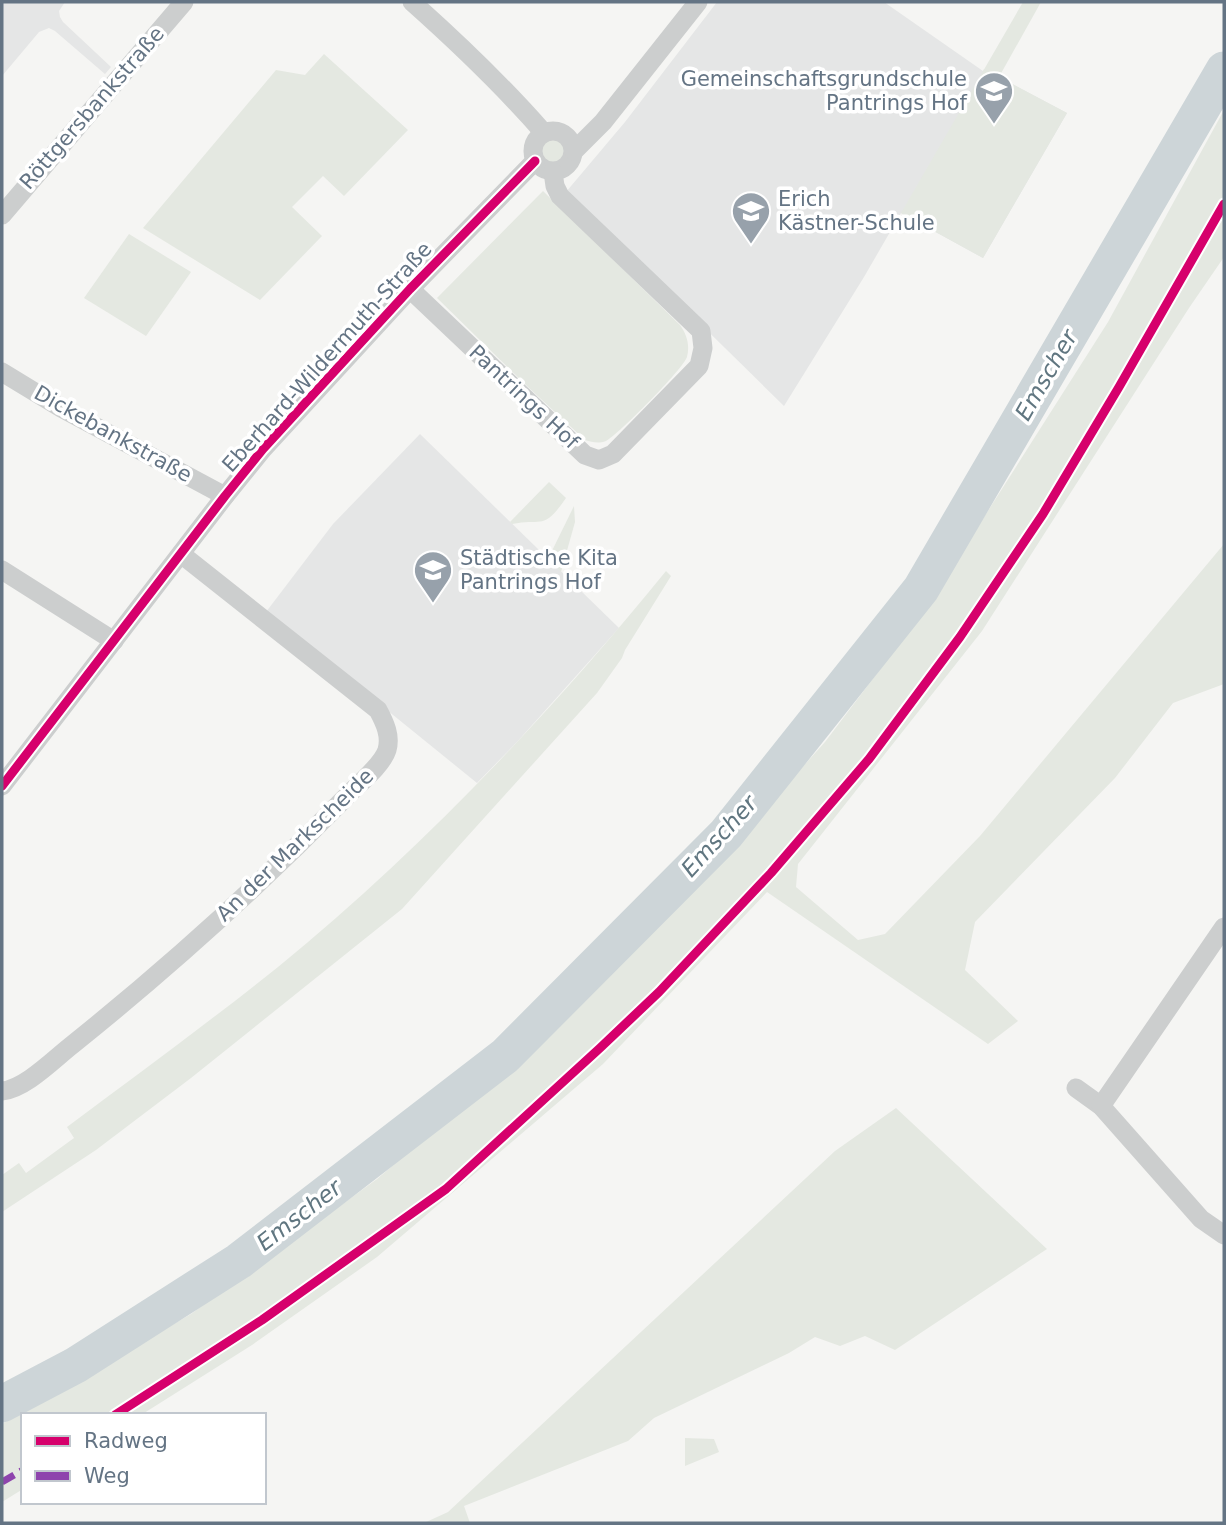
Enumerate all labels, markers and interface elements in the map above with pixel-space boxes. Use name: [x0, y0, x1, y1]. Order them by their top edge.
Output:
street label: Röttgersbankstraße: [15, 22, 169, 194]
place label: Gemeinschaftsgrundschule Pantrings Hof: [681, 67, 968, 115]
school or university icon: Gemeinschaftsgrundschule Pantrings Hof: [973, 70, 1015, 125]
place label: Erich Kästner-Schule: [778, 187, 935, 235]
school or university icon: Erich Kästner-Schule: [730, 190, 772, 245]
street label: Eberhard-Wildermuth-Straße: [217, 237, 437, 477]
water label: Emscher: [1010, 324, 1083, 425]
street label: Pantrings Hof: [464, 340, 584, 454]
street label: Dickebankstraße: [30, 381, 196, 487]
place label: Städtische Kita Pantrings Hof: [460, 546, 618, 594]
school or university icon: Städtische Kita Pantrings Hof: [412, 549, 454, 604]
street label: An der Markscheide: [212, 764, 378, 926]
water label: Emscher: [676, 789, 763, 882]
water label: Emscher: [252, 1173, 348, 1256]
legend: [21, 1413, 266, 1504]
text: Radweg: [84, 1429, 168, 1453]
text: Weg: [84, 1464, 130, 1488]

